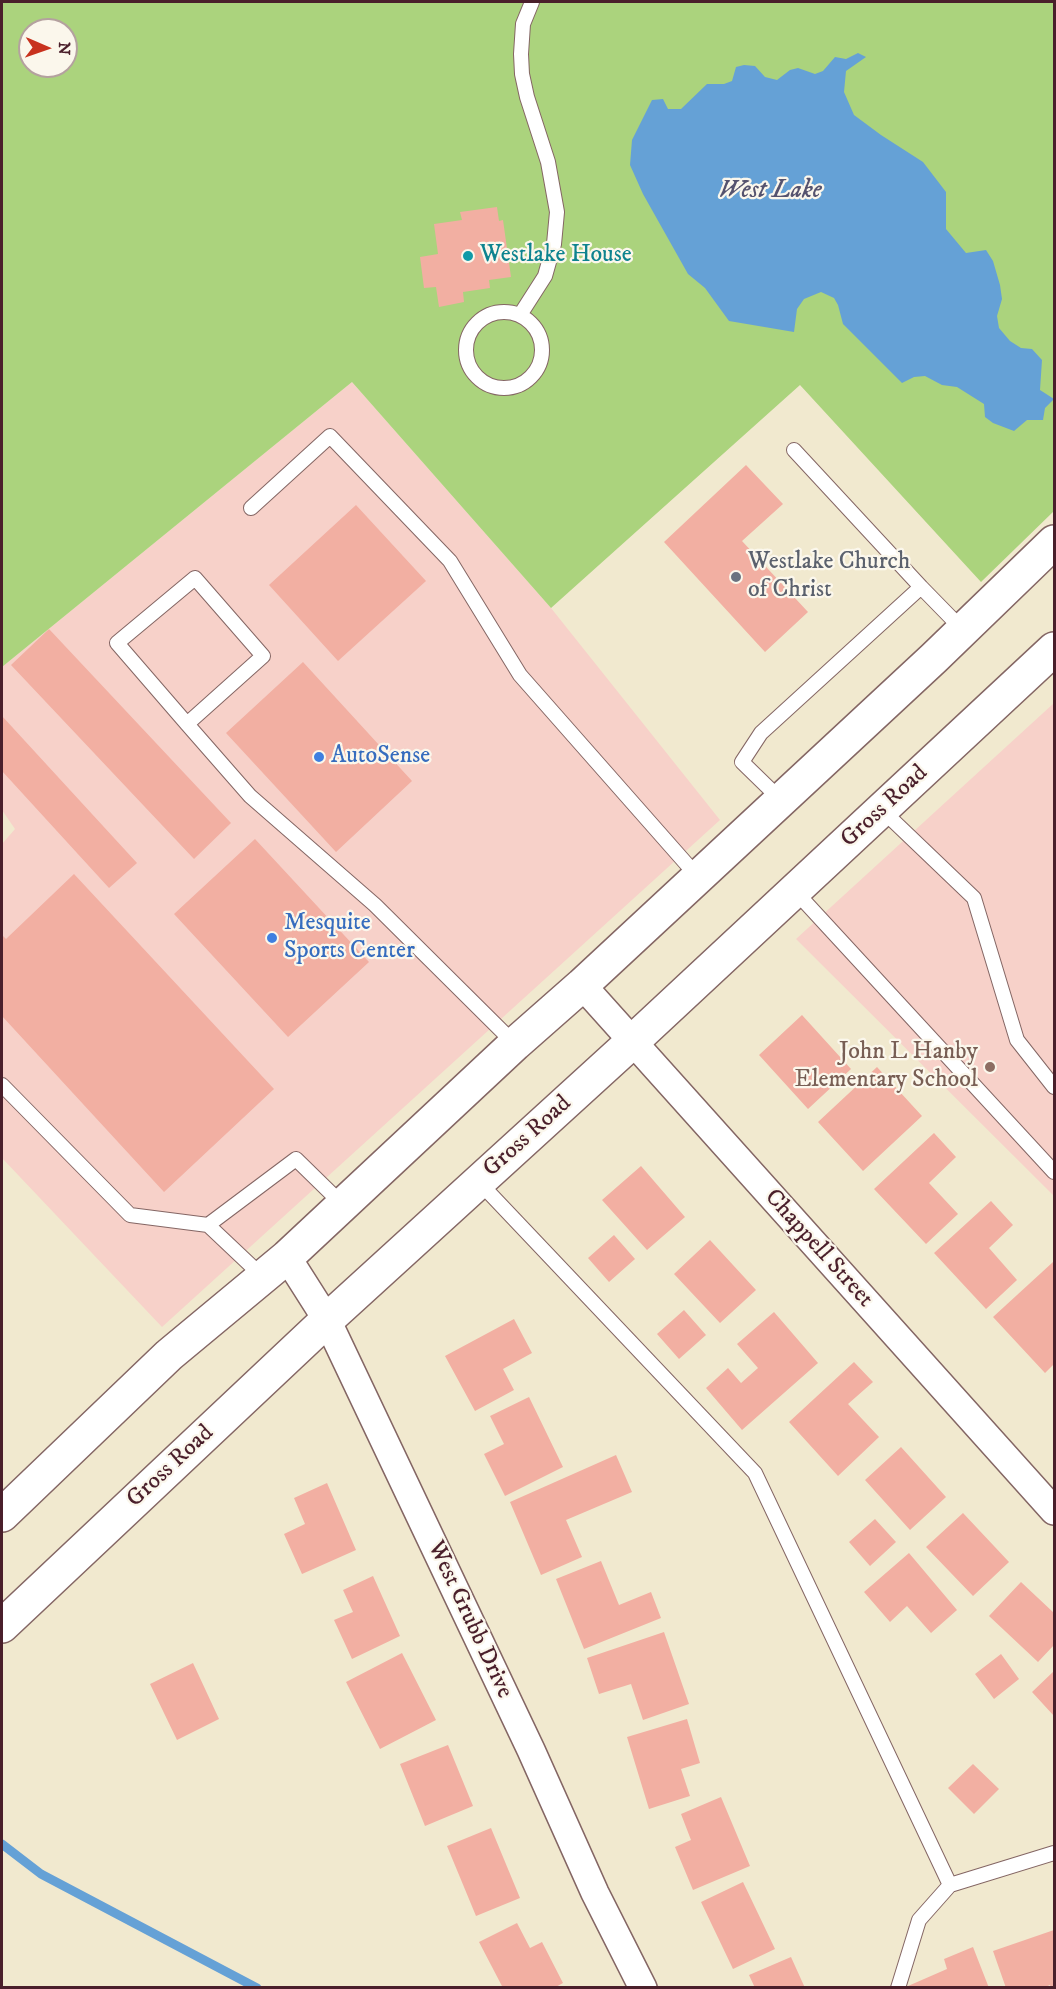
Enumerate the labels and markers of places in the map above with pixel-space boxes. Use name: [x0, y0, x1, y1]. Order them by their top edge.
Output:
place label: Westlake House: [480, 242, 632, 270]
marker: Westlake House: [461, 249, 475, 263]
place label: Westlake Church of Christ: [748, 549, 910, 605]
marker: Westlake Church of Christ: [729, 570, 743, 584]
place label: AutoSense: [331, 743, 430, 771]
marker: AutoSense: [312, 750, 326, 764]
place label: Mesquite Sports Center: [284, 910, 415, 966]
marker: Mesquite Sports Center: [265, 931, 279, 945]
place label: John L Hanby Elementary School: [794, 1039, 978, 1095]
marker: John L Hanby Elementary School: [983, 1060, 997, 1074]

